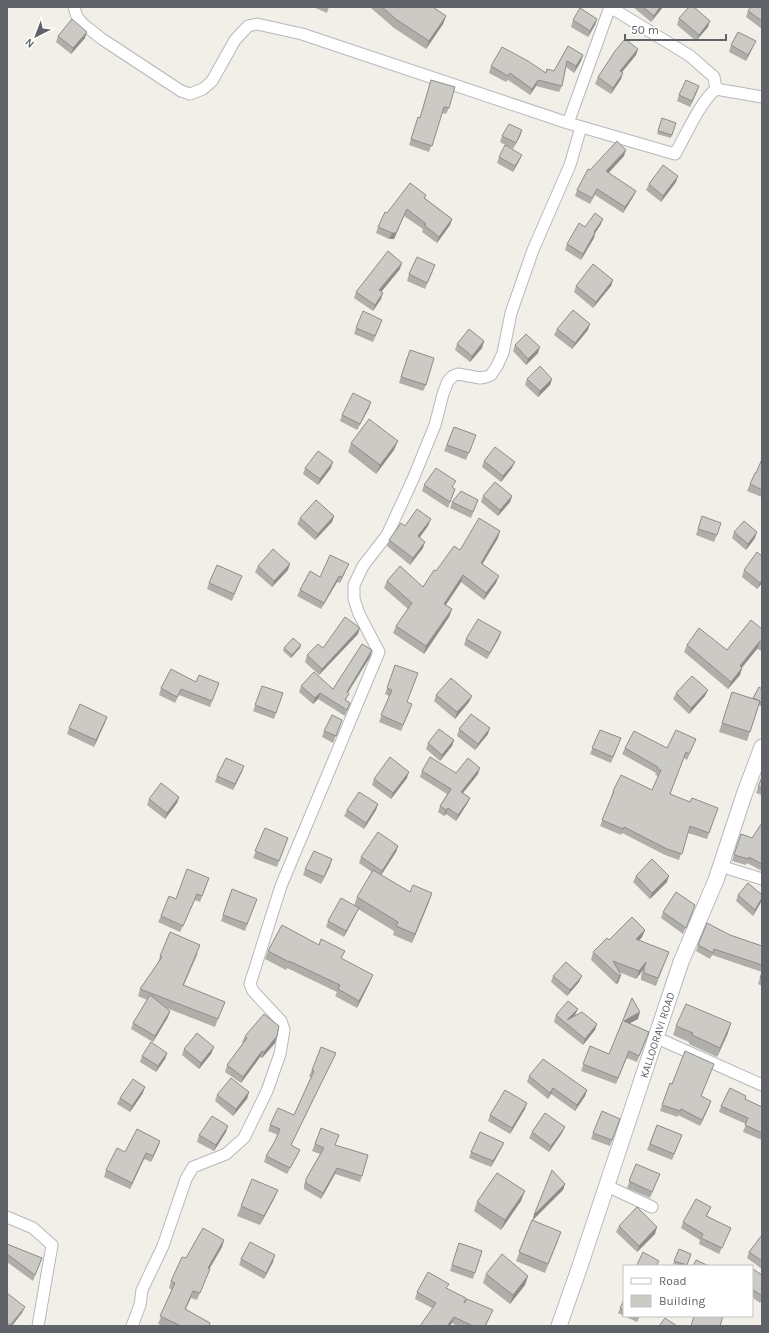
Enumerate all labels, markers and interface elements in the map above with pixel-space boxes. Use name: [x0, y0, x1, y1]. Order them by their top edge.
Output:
north arrow: [16, 16, 56, 56]
scale bar: [625, 16, 726, 42]
text: 50 m: [631, 23, 659, 37]
text: N: [22, 36, 37, 51]
street label: KALLOORAVI ROAD: [637, 991, 677, 1080]
legend: [623, 1265, 753, 1317]
text: Road: [659, 1274, 687, 1288]
text: Building: [659, 1294, 706, 1308]

